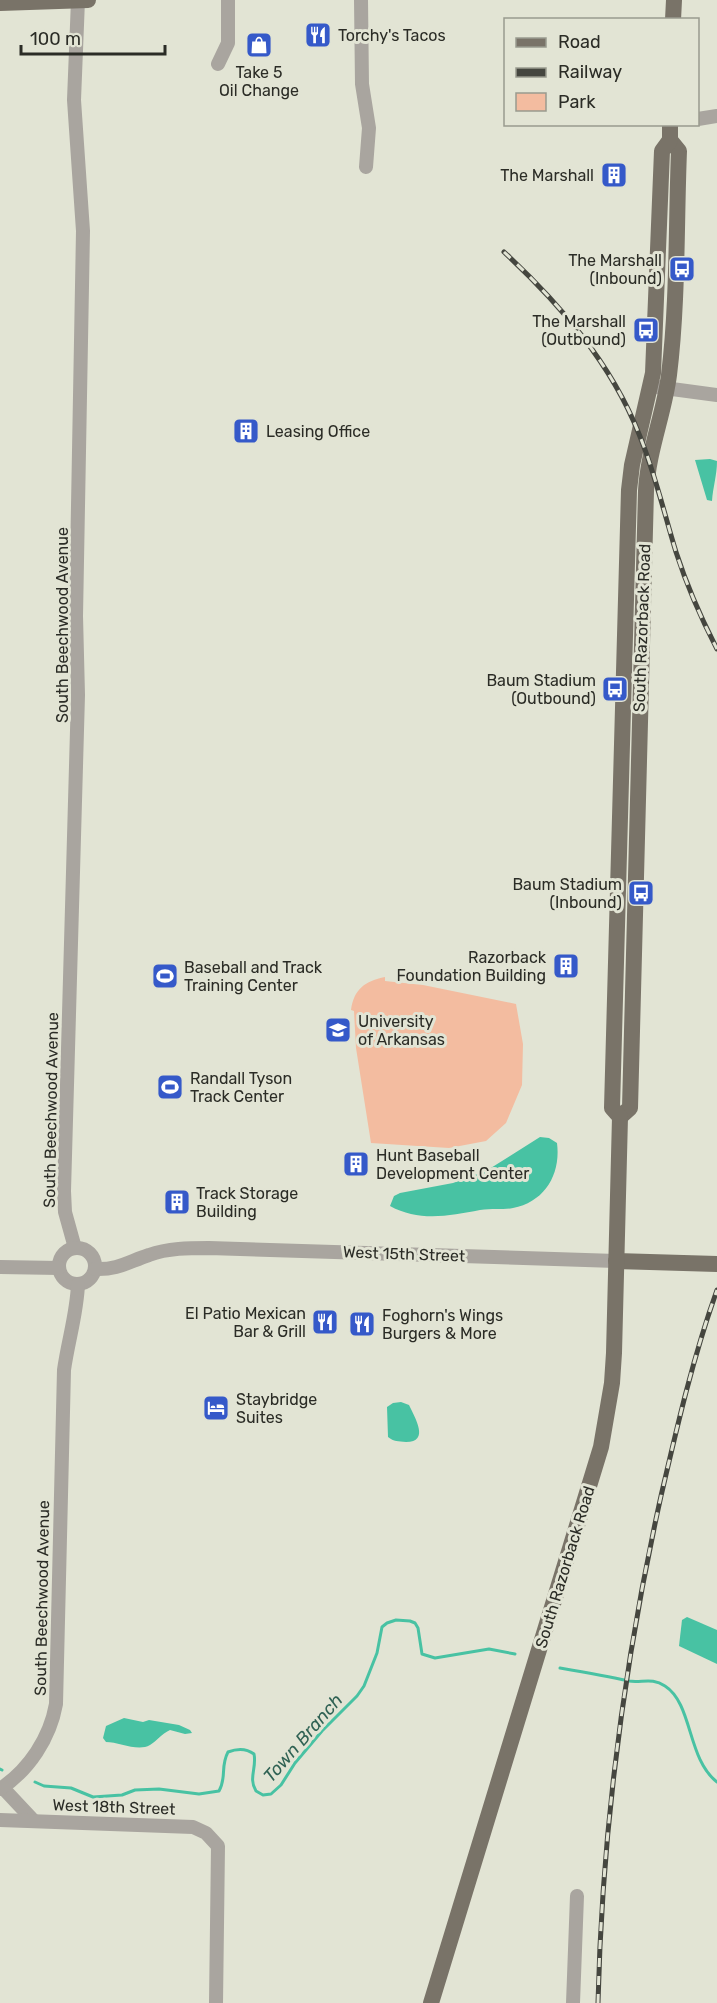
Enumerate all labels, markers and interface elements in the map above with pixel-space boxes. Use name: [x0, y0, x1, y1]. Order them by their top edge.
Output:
scale bar: [21, 18, 165, 56]
legend: [504, 18, 699, 126]
restaurant icon: Torchy's Tacos: [303, 20, 333, 50]
place label: Torchy's Tacos: [338, 26, 446, 45]
text: 100 m: [30, 28, 81, 50]
shop icon: Take 5 Oil Change: [244, 30, 274, 60]
text: Road: [558, 31, 601, 53]
text: Railway: [558, 61, 622, 83]
place label: Take 5 Oil Change: [219, 63, 299, 100]
text: Park: [558, 91, 596, 113]
building icon: The Marshall: [599, 160, 629, 190]
place label: The Marshall: [500, 166, 594, 185]
place label: The Marshall (Inbound): [568, 251, 662, 288]
bus stop icon: The Marshall (Inbound): [667, 254, 697, 284]
place label: The Marshall (Outbound): [532, 312, 626, 349]
bus stop icon: The Marshall (Outbound): [631, 315, 661, 345]
building icon: Leasing Office: [231, 416, 261, 446]
place label: Leasing Office: [266, 422, 370, 441]
street label: South Beechwood Avenue: [53, 527, 72, 723]
street label: South Razorback Road: [630, 544, 654, 712]
place label: Baum Stadium (Outbound): [486, 671, 596, 708]
bus stop icon: Baum Stadium (Outbound): [600, 674, 630, 704]
place label: Baum Stadium (Inbound): [512, 875, 622, 912]
bus stop icon: Baum Stadium (Inbound): [626, 878, 656, 908]
place label: Razorback Foundation Building: [396, 948, 547, 985]
building icon: Razorback Foundation Building: [551, 951, 581, 981]
place label: Baseball and Track Training Center: [184, 958, 323, 995]
sports icon: Baseball and Track Training Center: [150, 961, 180, 991]
street label: South Beechwood Avenue: [40, 1012, 62, 1208]
place label: University of Arkansas: [358, 1012, 445, 1049]
school or university icon: University of Arkansas: [323, 1015, 353, 1045]
place label: Randall Tyson Track Center: [190, 1069, 292, 1106]
sports icon: Randall Tyson Track Center: [155, 1072, 185, 1102]
place label: Hunt Baseball Development Center: [376, 1146, 529, 1183]
building icon: Hunt Baseball Development Center: [341, 1149, 371, 1179]
place label: Track Storage Building: [196, 1184, 298, 1221]
building icon: Track Storage Building: [162, 1187, 192, 1217]
street label: West 15th Street: [343, 1242, 465, 1266]
place label: El Patio Mexican Bar & Grill: [185, 1304, 306, 1341]
place label: Foghorn's Wings Burgers & More: [382, 1306, 503, 1343]
restaurant icon: El Patio Mexican Bar & Grill: [310, 1307, 340, 1337]
restaurant icon: Foghorn's Wings Burgers & More: [347, 1309, 377, 1339]
place label: Staybridge Suites: [236, 1390, 317, 1427]
hotel icon: Staybridge Suites: [201, 1393, 231, 1423]
street label: South Razorback Road: [531, 1484, 599, 1650]
street label: South Beechwood Avenue: [31, 1500, 53, 1696]
water label: Town Branch: [259, 1689, 347, 1787]
street label: West 18th Street: [52, 1795, 176, 1819]

